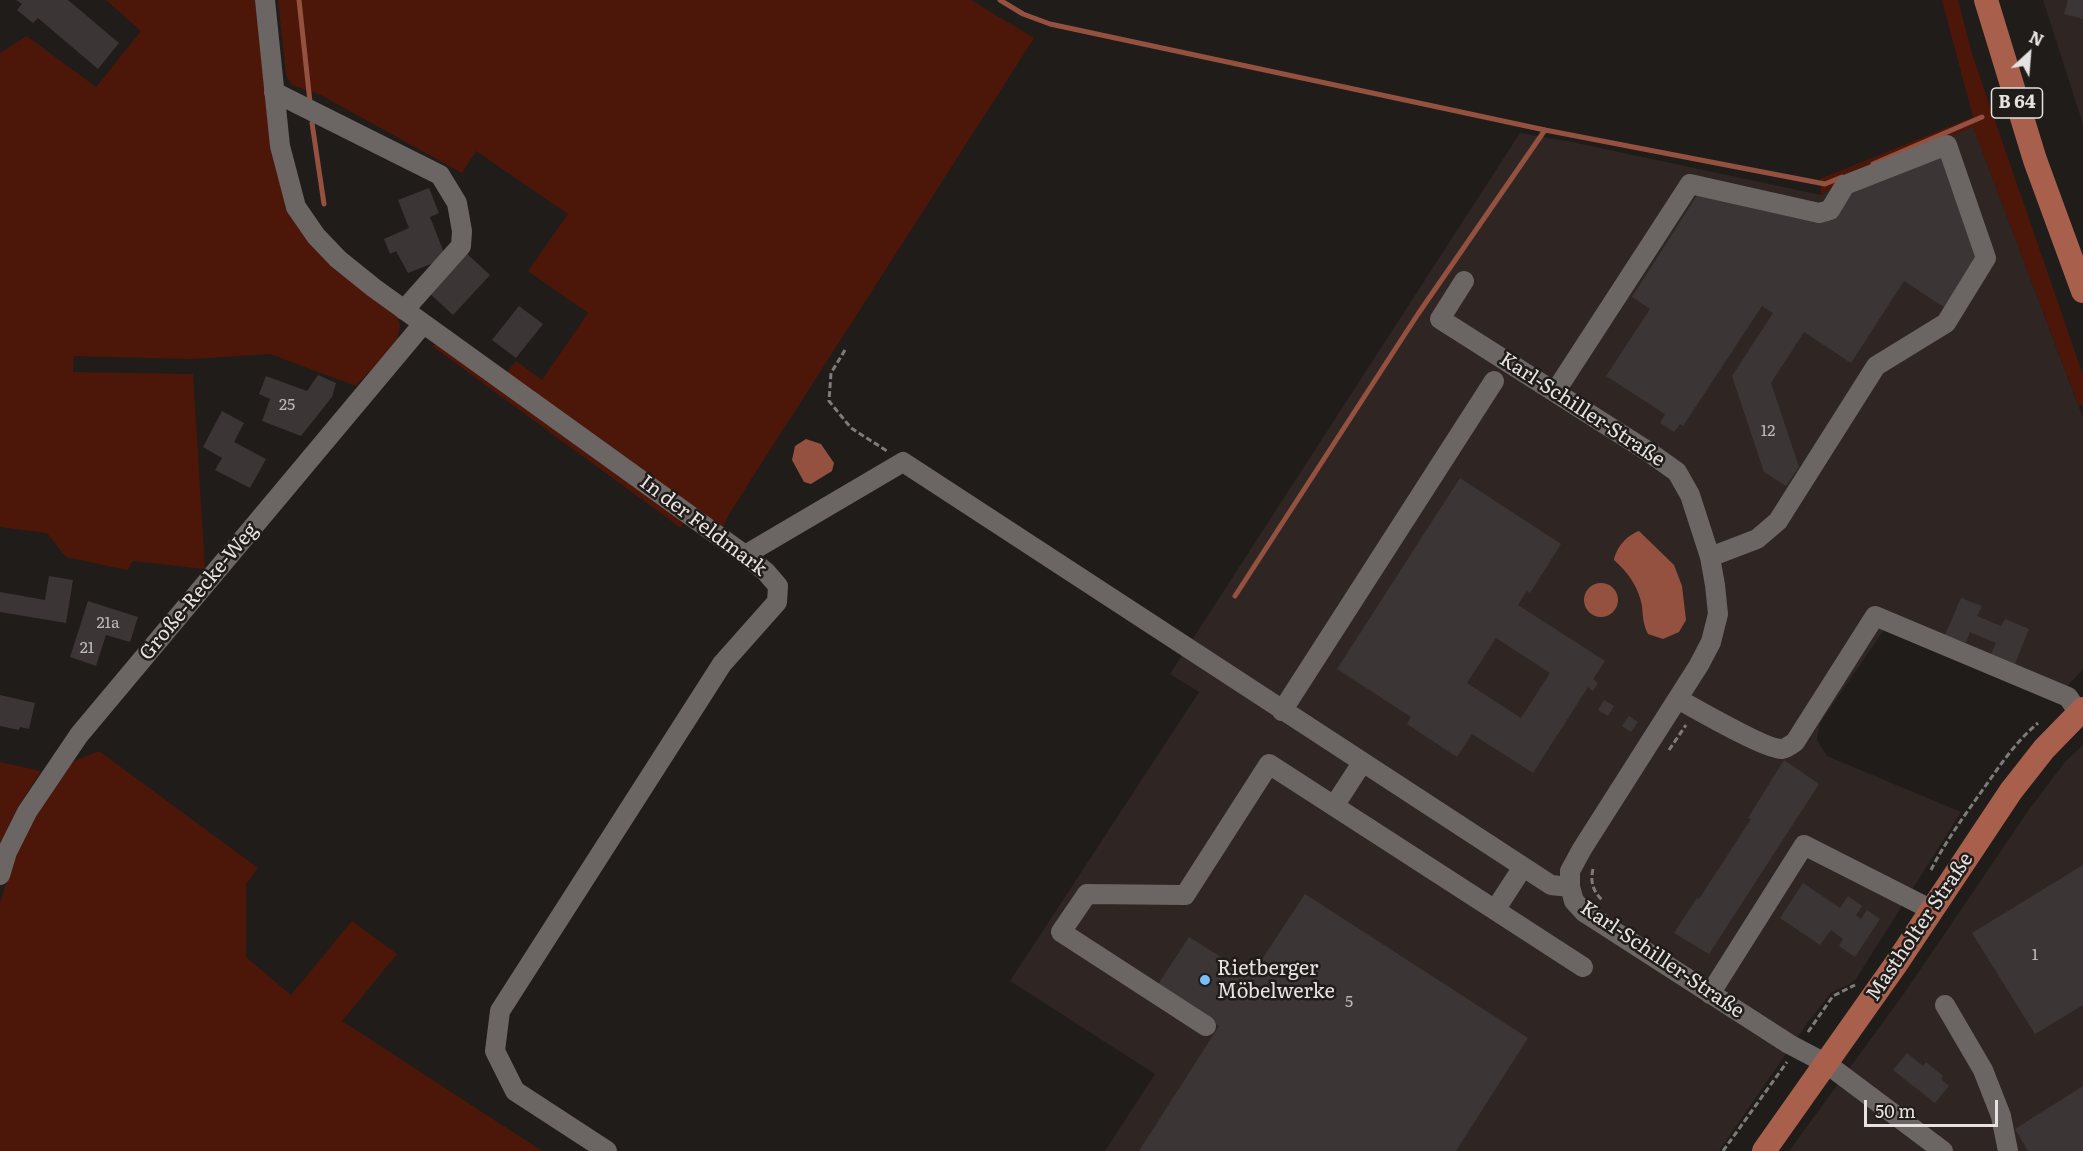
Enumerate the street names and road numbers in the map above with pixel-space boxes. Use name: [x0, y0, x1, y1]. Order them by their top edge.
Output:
road number: B 64: [1992, 88, 2042, 118]
street label: Karl-Schiller-Straße: [1495, 348, 1669, 472]
street label: In der Feldmark: [635, 471, 771, 581]
street label: Große-Recke-Weg: [135, 519, 263, 665]
street label: Mastholter Straße: [1862, 848, 1978, 1006]
street label: Karl-Schiller-Straße: [1576, 896, 1748, 1024]

